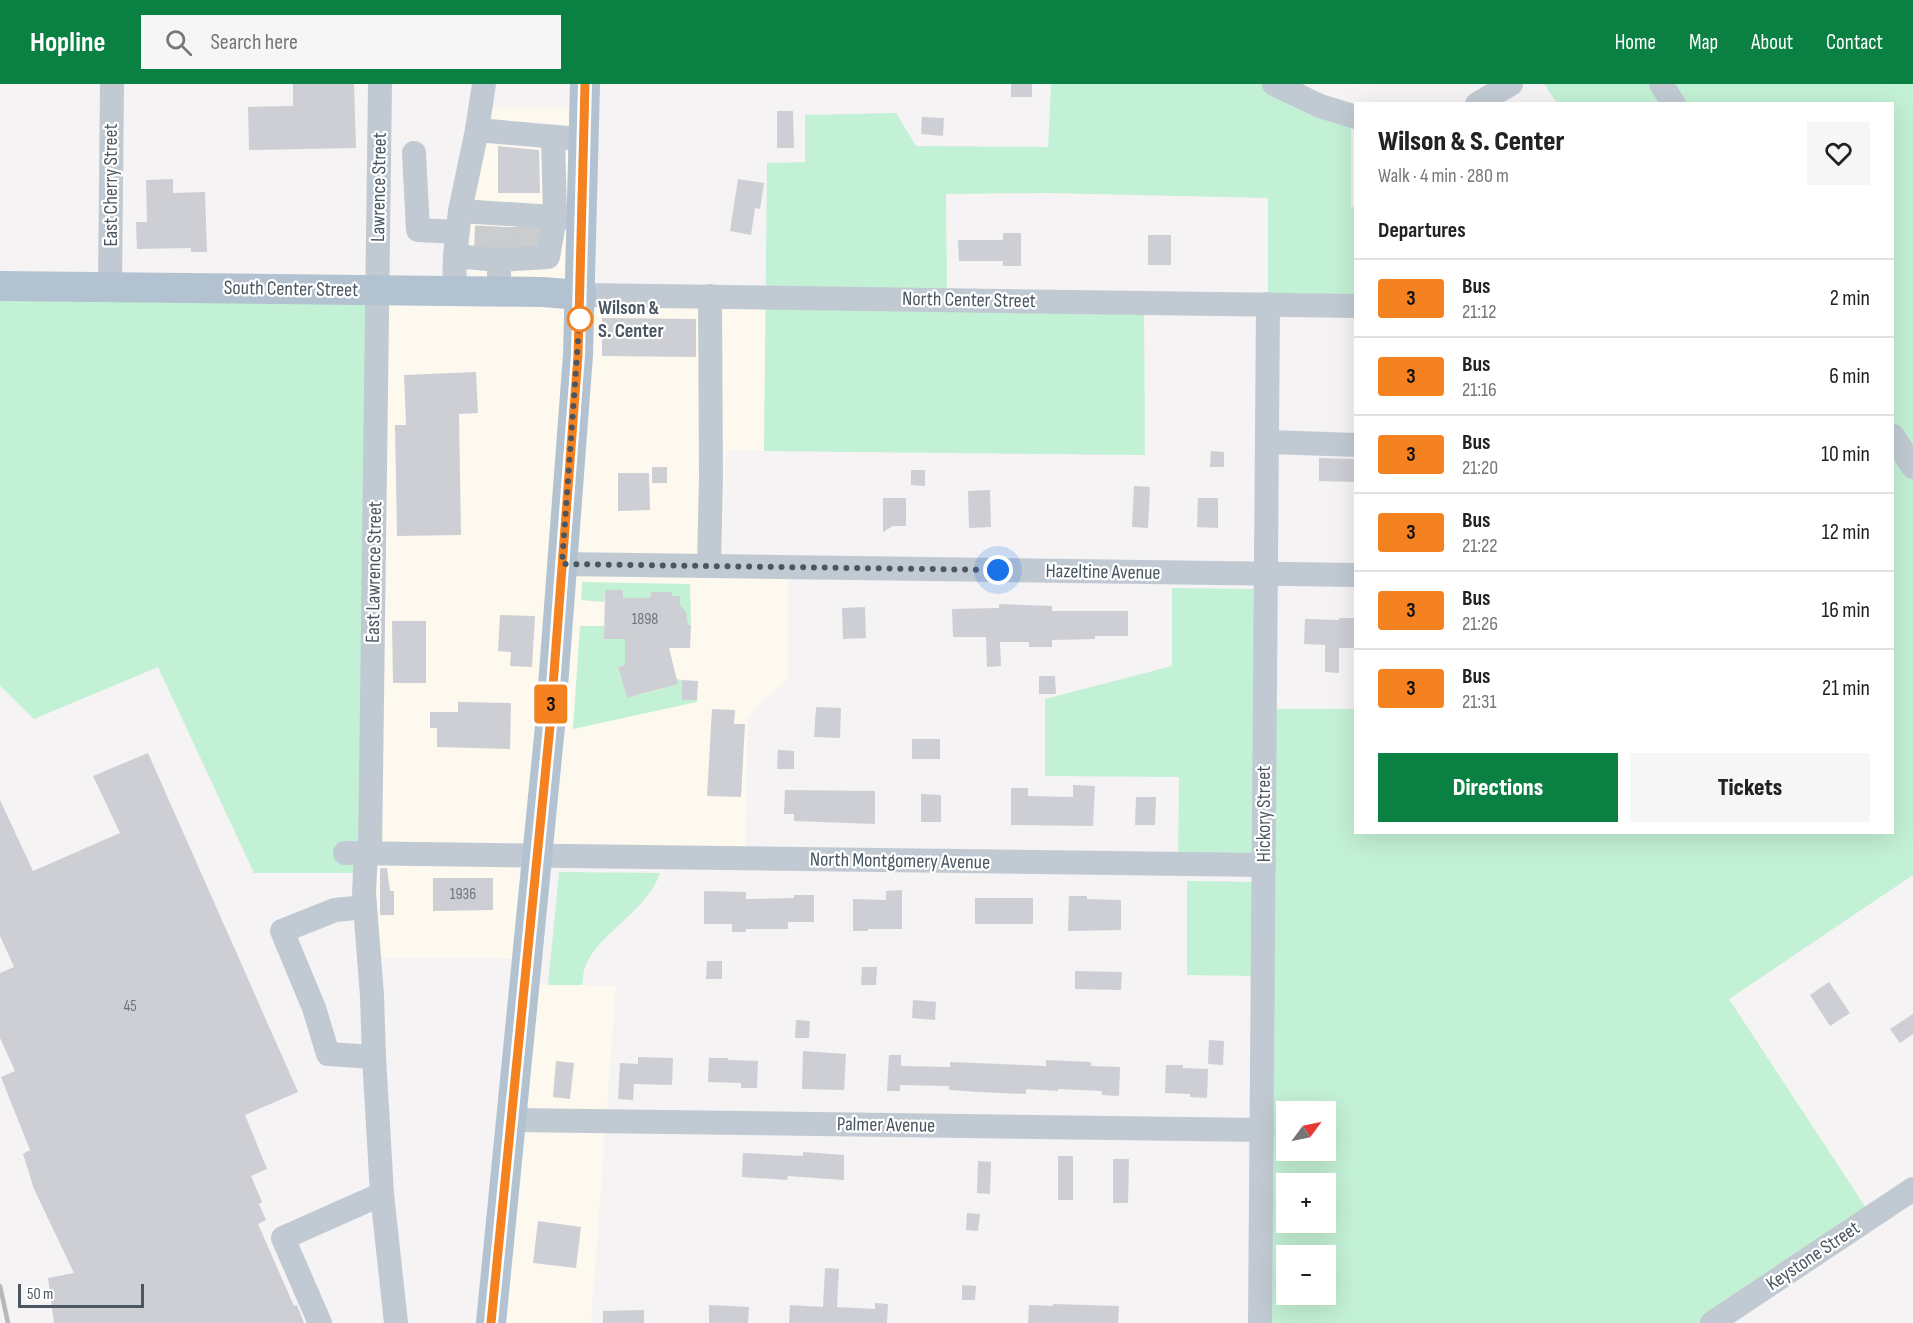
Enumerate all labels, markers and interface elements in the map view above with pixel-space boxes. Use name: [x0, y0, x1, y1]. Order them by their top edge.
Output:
search box: [141, 15, 561, 69]
text: Hopline: [30, 26, 105, 59]
icon: search: [162, 26, 195, 59]
text: Search here: [210, 29, 298, 56]
text: Home: [1615, 30, 1656, 55]
text: Map: [1689, 30, 1718, 55]
text: About: [1751, 30, 1793, 55]
text: Contact: [1826, 30, 1883, 55]
button: heart: [1807, 122, 1870, 185]
street label: East Cherry Street: [99, 123, 123, 247]
text: Wilson & S. Center: [1378, 125, 1564, 158]
street label: Lawrence Street: [366, 132, 392, 242]
text: Walk · 4 min · 280 m: [1378, 164, 1509, 188]
text: Departures: [1378, 217, 1466, 244]
text: Bus: [1462, 273, 1491, 300]
street label: South Center Street: [224, 276, 358, 302]
text: 2 min: [1830, 285, 1870, 312]
text: 3: [1406, 286, 1416, 311]
street label: North Center Street: [902, 287, 1036, 313]
place label: Wilson & S. Center: [598, 296, 664, 343]
text: 21:12: [1462, 300, 1497, 324]
marker: Wilson & S. Center: [567, 306, 593, 332]
text: Bus: [1462, 351, 1491, 378]
text: 6 min: [1829, 363, 1870, 390]
text: 3: [1406, 364, 1416, 389]
text: 21:16: [1462, 378, 1497, 402]
text: Bus: [1462, 429, 1491, 456]
text: 10 min: [1821, 441, 1870, 468]
text: 3: [1406, 442, 1416, 467]
text: 21:20: [1462, 456, 1498, 480]
street label: East Lawrence Street: [361, 501, 387, 643]
text: Bus: [1462, 507, 1491, 534]
text: 12 min: [1822, 519, 1870, 546]
text: 3: [1406, 520, 1416, 545]
text: 21:22: [1462, 534, 1498, 558]
your location: [983, 555, 1013, 585]
street label: Hazeltine Avenue: [1045, 559, 1161, 585]
text: Bus: [1462, 585, 1491, 612]
text: 16 min: [1822, 597, 1870, 624]
text: 3: [1406, 598, 1416, 623]
house number: 1898: [632, 610, 658, 629]
text: 21:26: [1462, 612, 1498, 636]
text: Bus: [1462, 663, 1491, 690]
text: 21 min: [1822, 675, 1870, 702]
text: 3: [1406, 676, 1416, 701]
line badge: 3: [532, 684, 570, 724]
text: 21:31: [1462, 690, 1496, 714]
text: 3: [546, 692, 556, 717]
button: Directions: [1378, 753, 1618, 822]
button: Tickets: [1630, 753, 1870, 822]
street label: Hickory Street: [1252, 766, 1276, 862]
street label: North Montgomery Avenue: [810, 847, 990, 875]
house number: 1936: [450, 885, 476, 904]
house number: 45: [123, 997, 137, 1016]
north arrow: [1276, 1101, 1336, 1161]
map controls: [1276, 1101, 1336, 1305]
street label: Palmer Avenue: [837, 1112, 935, 1138]
button: +: [1276, 1173, 1336, 1233]
street label: Keystone Street: [1762, 1216, 1864, 1296]
button: −: [1276, 1245, 1336, 1305]
scale bar: [18, 1281, 144, 1308]
text: 50 m: [27, 1285, 53, 1304]

